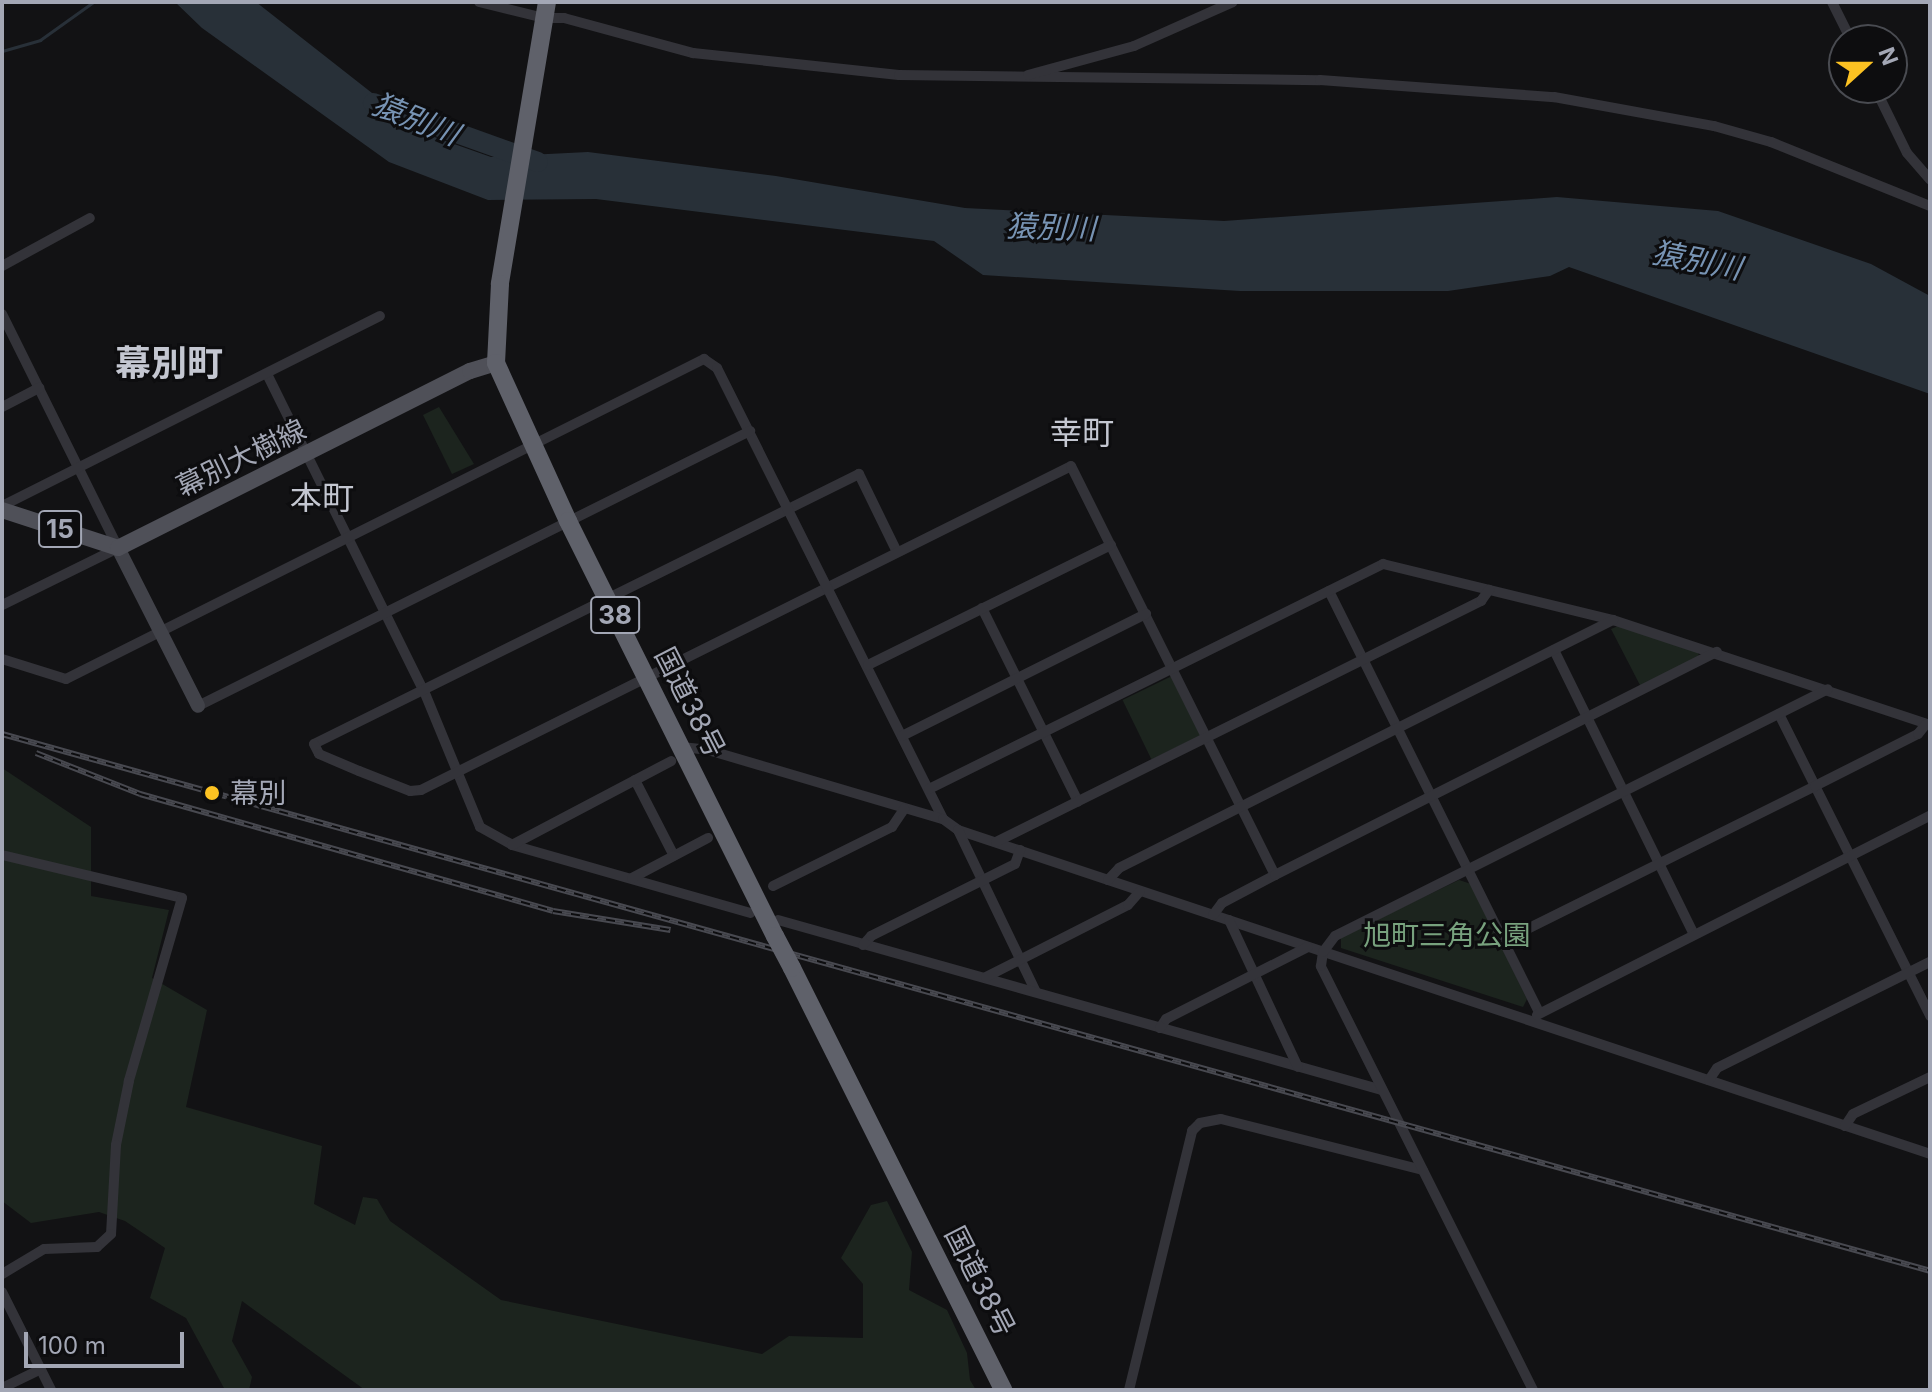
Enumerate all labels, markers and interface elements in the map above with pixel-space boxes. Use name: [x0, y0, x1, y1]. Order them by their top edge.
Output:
north arrow: [1828, 24, 1908, 104]
text: N: [1873, 44, 1904, 69]
water label: 猿別川: [368, 85, 464, 153]
water label: 猿別川: [1005, 207, 1097, 247]
water label: 猿別川: [1649, 234, 1745, 286]
district label: 幕別町: [115, 342, 223, 386]
street label: 幕別大樹線: [171, 412, 311, 504]
district label: 幸町: [1050, 414, 1114, 452]
district label: 本町: [290, 479, 354, 517]
road number: 15: [38, 507, 82, 551]
road number: 38: [589, 593, 641, 637]
street label: 国道38号: [648, 642, 732, 762]
place label: 幕別: [230, 776, 286, 810]
marker: 幕別: [201, 782, 223, 804]
park label: 旭町三角公園: [1363, 918, 1531, 952]
street label: 国道38号: [938, 1221, 1022, 1341]
scale bar: [28, 1316, 188, 1366]
text: 100 m: [38, 1331, 106, 1360]

